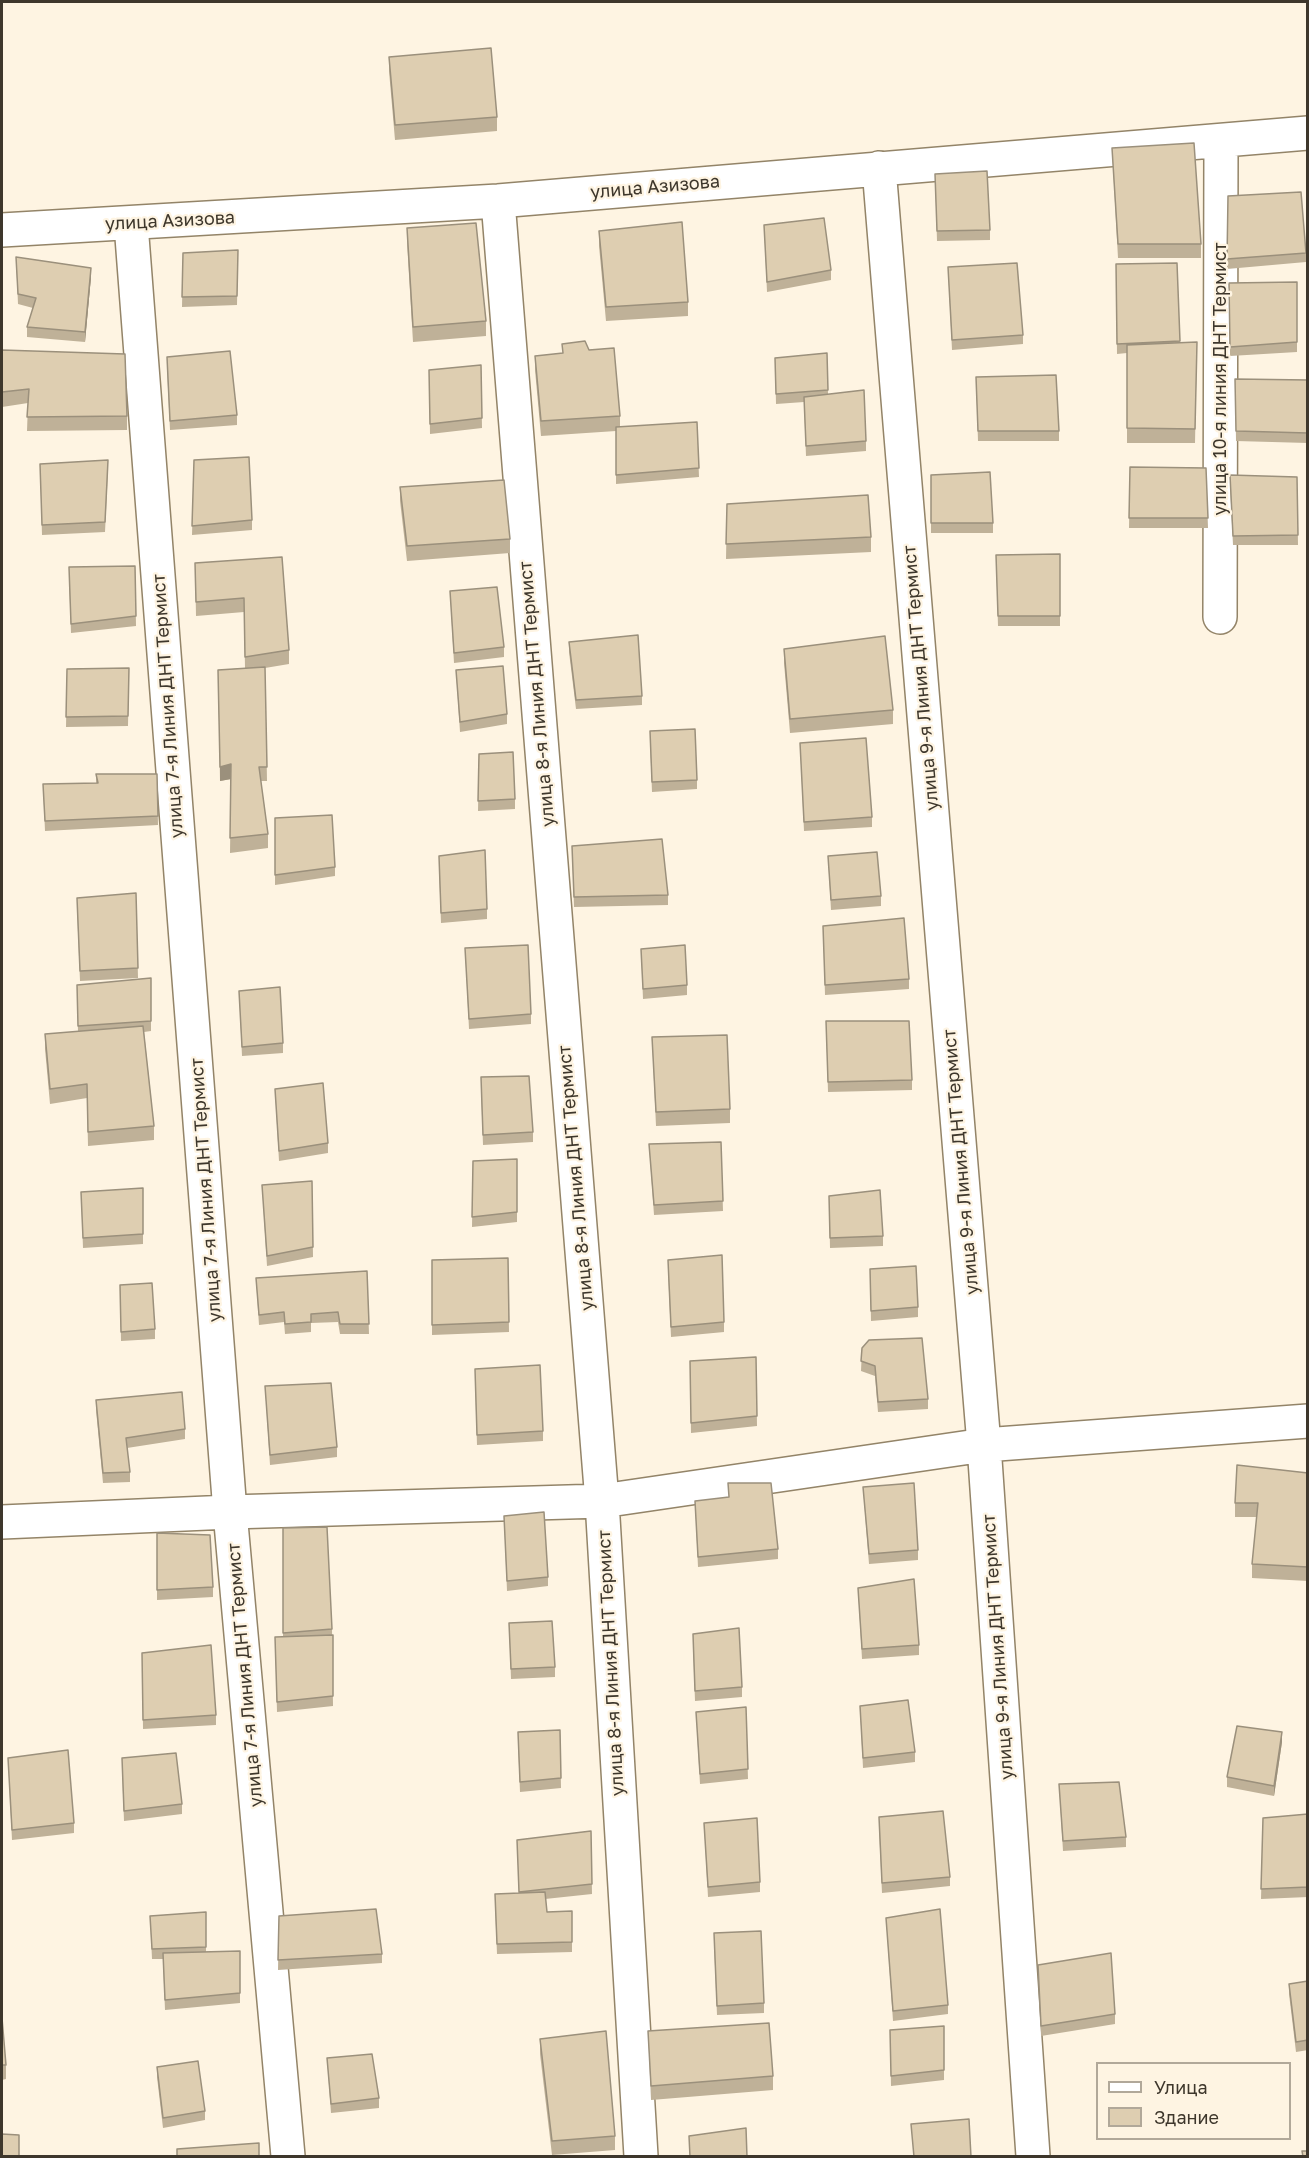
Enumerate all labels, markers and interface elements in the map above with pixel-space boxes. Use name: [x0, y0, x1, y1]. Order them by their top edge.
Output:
street label: улица Азизова: [589, 171, 721, 203]
street label: улица Азизова: [104, 207, 236, 235]
street label: улица 10-я линия ДНТ Термист: [1209, 242, 1231, 516]
street label: улица 9-я Линия ДНТ Термист: [899, 544, 943, 812]
street label: улица 8-я Линия ДНТ Термист: [515, 560, 559, 828]
street label: улица 7-я Линия ДНТ Термист: [148, 573, 188, 839]
street label: улица 9-я Линия ДНТ Термист: [939, 1028, 983, 1296]
street label: улица 8-я Линия ДНТ Термист: [554, 1044, 598, 1312]
street label: улица 7-я Линия ДНТ Термист: [186, 1057, 226, 1323]
street label: улица 9-я Линия ДНТ Термист: [978, 1513, 1018, 1781]
street label: улица 8-я Линия ДНТ Термист: [593, 1529, 629, 1797]
street label: улица 7-я Линия ДНТ Термист: [223, 1542, 267, 1808]
legend: [1096, 2062, 1291, 2140]
text: Улица: [1154, 2076, 1208, 2098]
text: Здание: [1154, 2106, 1219, 2128]

